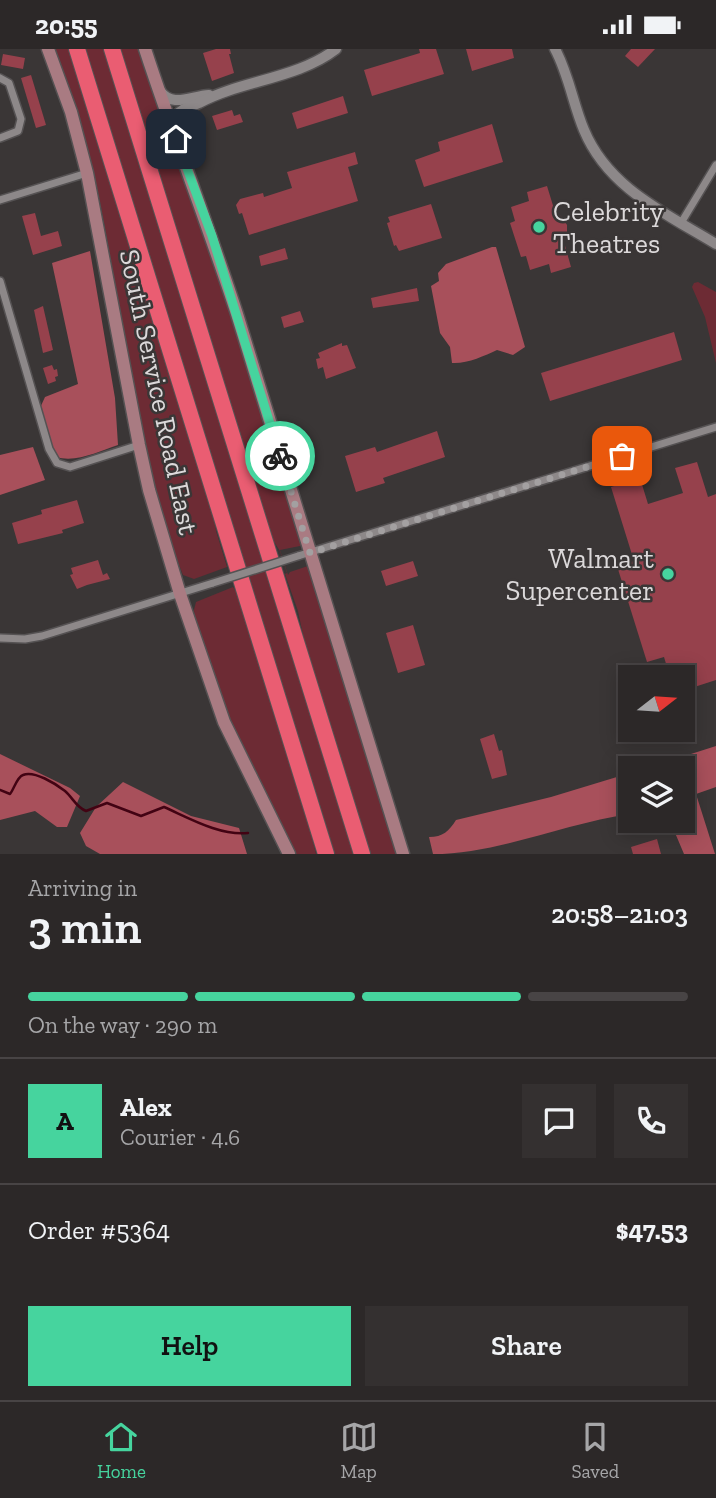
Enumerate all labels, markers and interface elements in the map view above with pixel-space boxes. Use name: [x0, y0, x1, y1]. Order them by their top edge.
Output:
text: 20:55: [35, 9, 98, 41]
pin: [146, 109, 206, 169]
icon: home: [157, 120, 195, 158]
place label: Celebrity Theatres: [553, 195, 665, 260]
marker: Celebrity Theatres: [531, 219, 547, 235]
street label: South Service Road East: [113, 246, 205, 538]
courier: [245, 421, 315, 491]
pin: [592, 426, 652, 486]
icon: bike: [261, 437, 299, 475]
icon: bag: [603, 437, 641, 475]
place label: Walmart Supercenter: [506, 542, 655, 607]
marker: Walmart Supercenter: [660, 566, 676, 582]
north arrow: [618, 665, 695, 742]
map controls: [618, 665, 695, 833]
button: layers: [618, 756, 695, 833]
text: Arriving in: [28, 874, 137, 902]
text: 20:58–21:03: [551, 898, 688, 930]
text: 3 min: [28, 900, 141, 955]
text: On the way · 290 m: [28, 1011, 217, 1039]
button: chat: [522, 1084, 596, 1158]
button: phone: [614, 1084, 688, 1158]
text: Alex: [120, 1091, 172, 1123]
text: A: [56, 1105, 74, 1137]
text: Courier · 4.6: [120, 1123, 240, 1151]
text: Order #5364: [28, 1214, 170, 1246]
text: $47.53: [616, 1214, 688, 1246]
button: Help: [28, 1306, 351, 1386]
button: Share: [365, 1306, 688, 1386]
tab: Home: [97, 1418, 146, 1483]
tab: Map: [340, 1418, 378, 1483]
tab: Saved: [571, 1418, 619, 1483]

